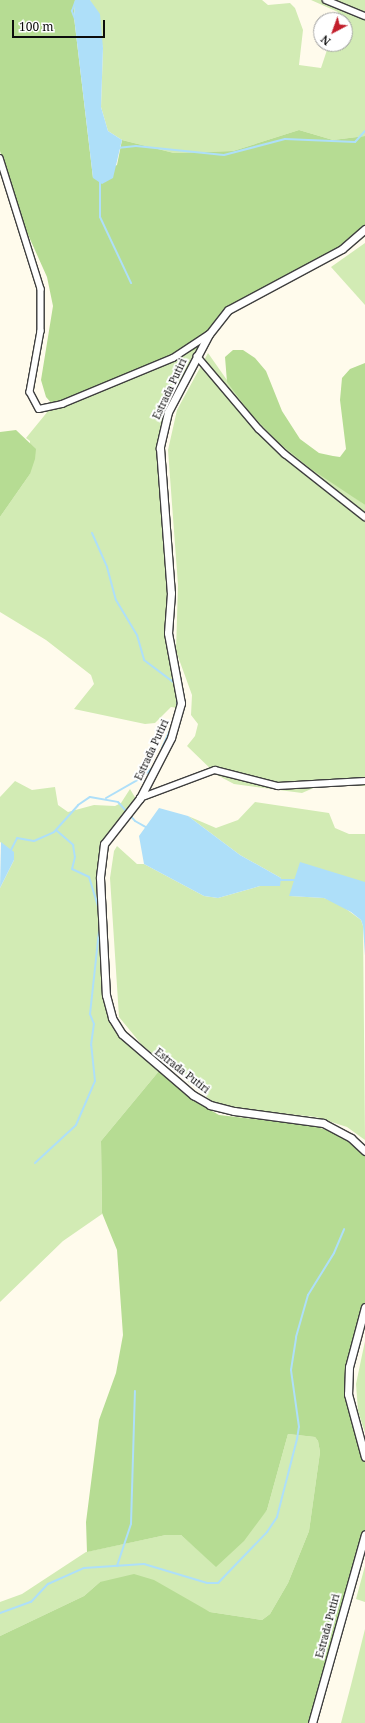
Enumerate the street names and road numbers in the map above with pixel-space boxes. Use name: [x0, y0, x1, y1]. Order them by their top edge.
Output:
street label: Estrada Putiri: [151, 357, 189, 421]
street label: Estrada Putiri: [133, 718, 171, 782]
street label: Estrada Putiri: [152, 1046, 212, 1096]
street label: Estrada Putiri: [314, 1593, 342, 1659]

